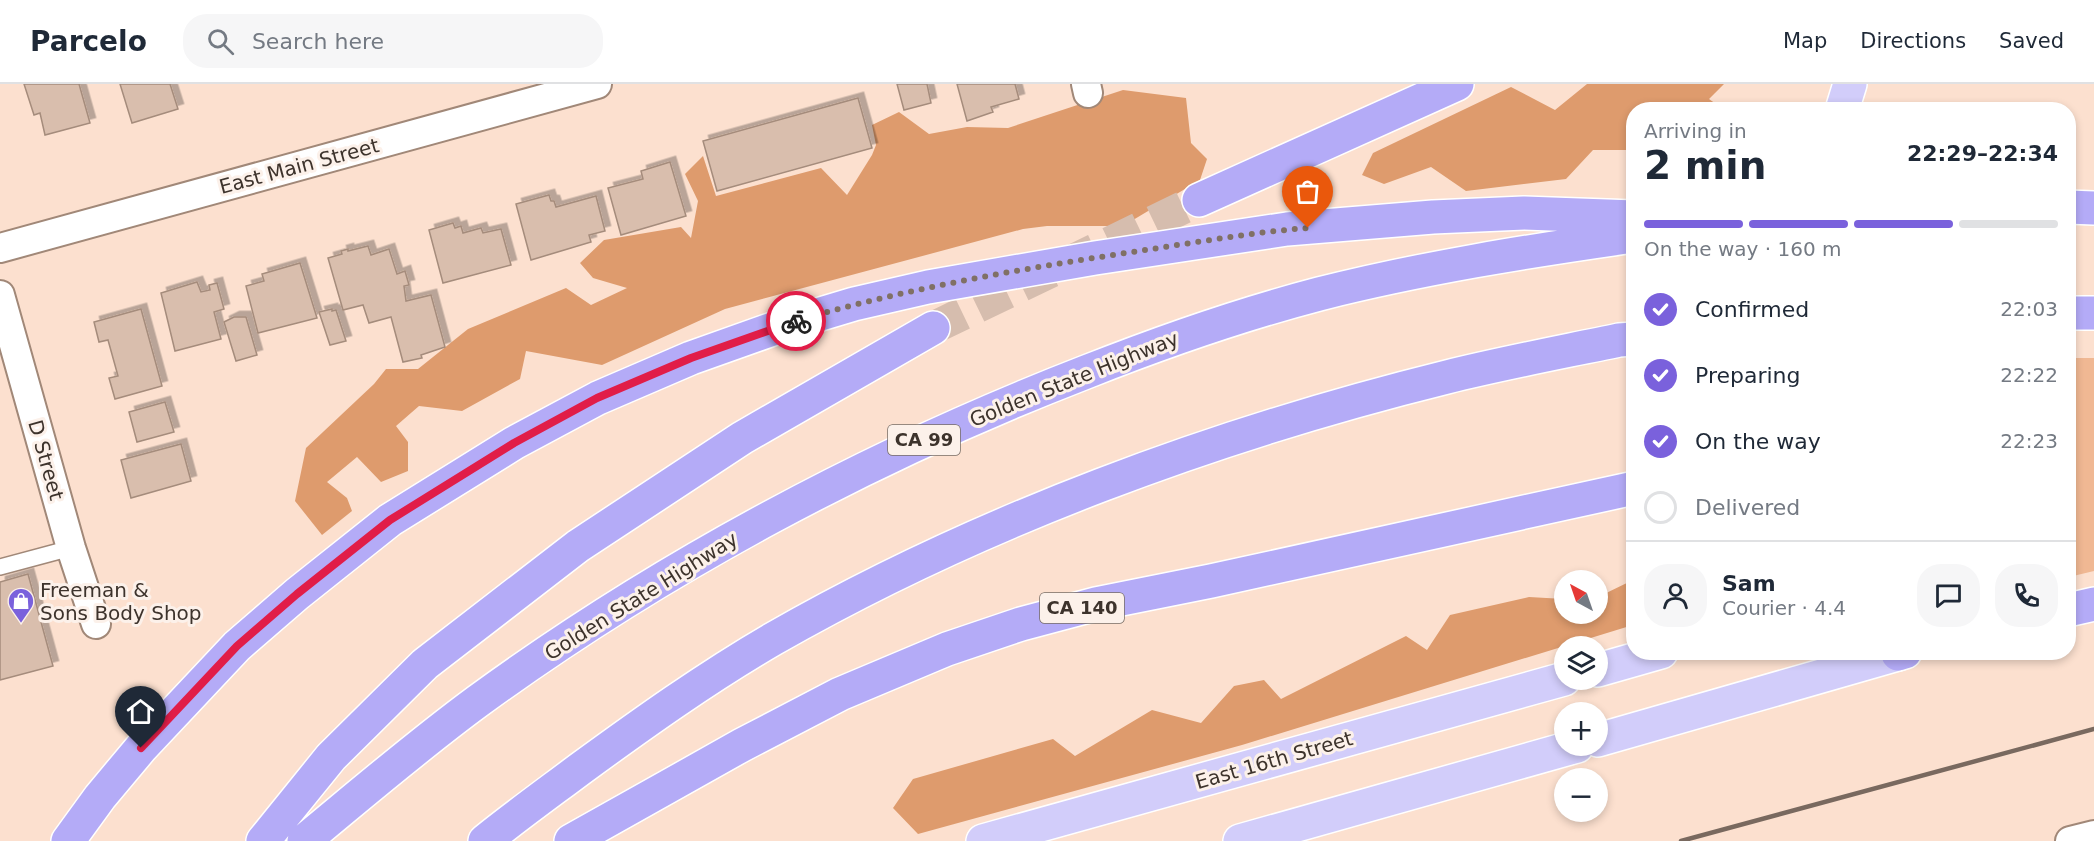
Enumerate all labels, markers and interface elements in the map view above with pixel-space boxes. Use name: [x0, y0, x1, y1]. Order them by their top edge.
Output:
search box: [183, 14, 603, 68]
text: Parcelo: [30, 25, 147, 58]
icon: search: [204, 25, 237, 58]
text: Search here: [252, 29, 384, 54]
text: Map: [1783, 29, 1827, 53]
text: Directions: [1860, 29, 1966, 53]
text: Saved: [1999, 29, 2064, 53]
text: Arriving in: [1644, 119, 1747, 143]
street label: East Main Street: [216, 133, 382, 199]
text: 22:29–22:34: [1907, 141, 2058, 166]
text: 2 min: [1644, 143, 1766, 188]
pin: [1282, 166, 1333, 228]
icon: bag: [1291, 175, 1324, 208]
text: On the way · 160 m: [1644, 237, 1842, 261]
courier: [766, 291, 826, 351]
icon: check: [1644, 293, 1677, 326]
text: Confirmed: [1695, 297, 1809, 322]
text: 22:03: [2000, 297, 2058, 321]
icon: bike: [780, 305, 813, 338]
street label: Golden State Highway: [966, 326, 1182, 432]
icon: check: [1644, 359, 1677, 392]
text: Preparing: [1695, 363, 1801, 388]
text: 22:22: [2000, 363, 2058, 387]
street label: D Street: [23, 417, 69, 503]
road number: CA 99: [888, 425, 960, 455]
icon: check: [1644, 425, 1677, 458]
text: On the way: [1695, 429, 1821, 454]
text: 22:23: [2000, 429, 2058, 453]
text: Delivered: [1695, 495, 1800, 520]
street label: Golden State Highway: [540, 527, 742, 665]
button: person: [1644, 564, 1707, 627]
button: chat: [1917, 564, 1980, 627]
button: phone: [1995, 564, 2058, 627]
north arrow: [1554, 570, 1608, 624]
map controls: [1554, 570, 1608, 822]
text: Sam: [1722, 571, 1776, 596]
place label: Freeman & Sons Body Shop: [40, 578, 202, 625]
shop icon: Freeman & Sons Body Shop: [6, 586, 36, 624]
road number: CA 140: [1040, 593, 1124, 623]
text: Courier · 4.4: [1722, 596, 1846, 620]
button: layers: [1554, 636, 1608, 690]
pin: [115, 686, 166, 748]
icon: home: [124, 695, 157, 728]
button: +: [1554, 702, 1608, 756]
street label: East 16th Street: [1193, 726, 1356, 794]
button: −: [1554, 768, 1608, 822]

